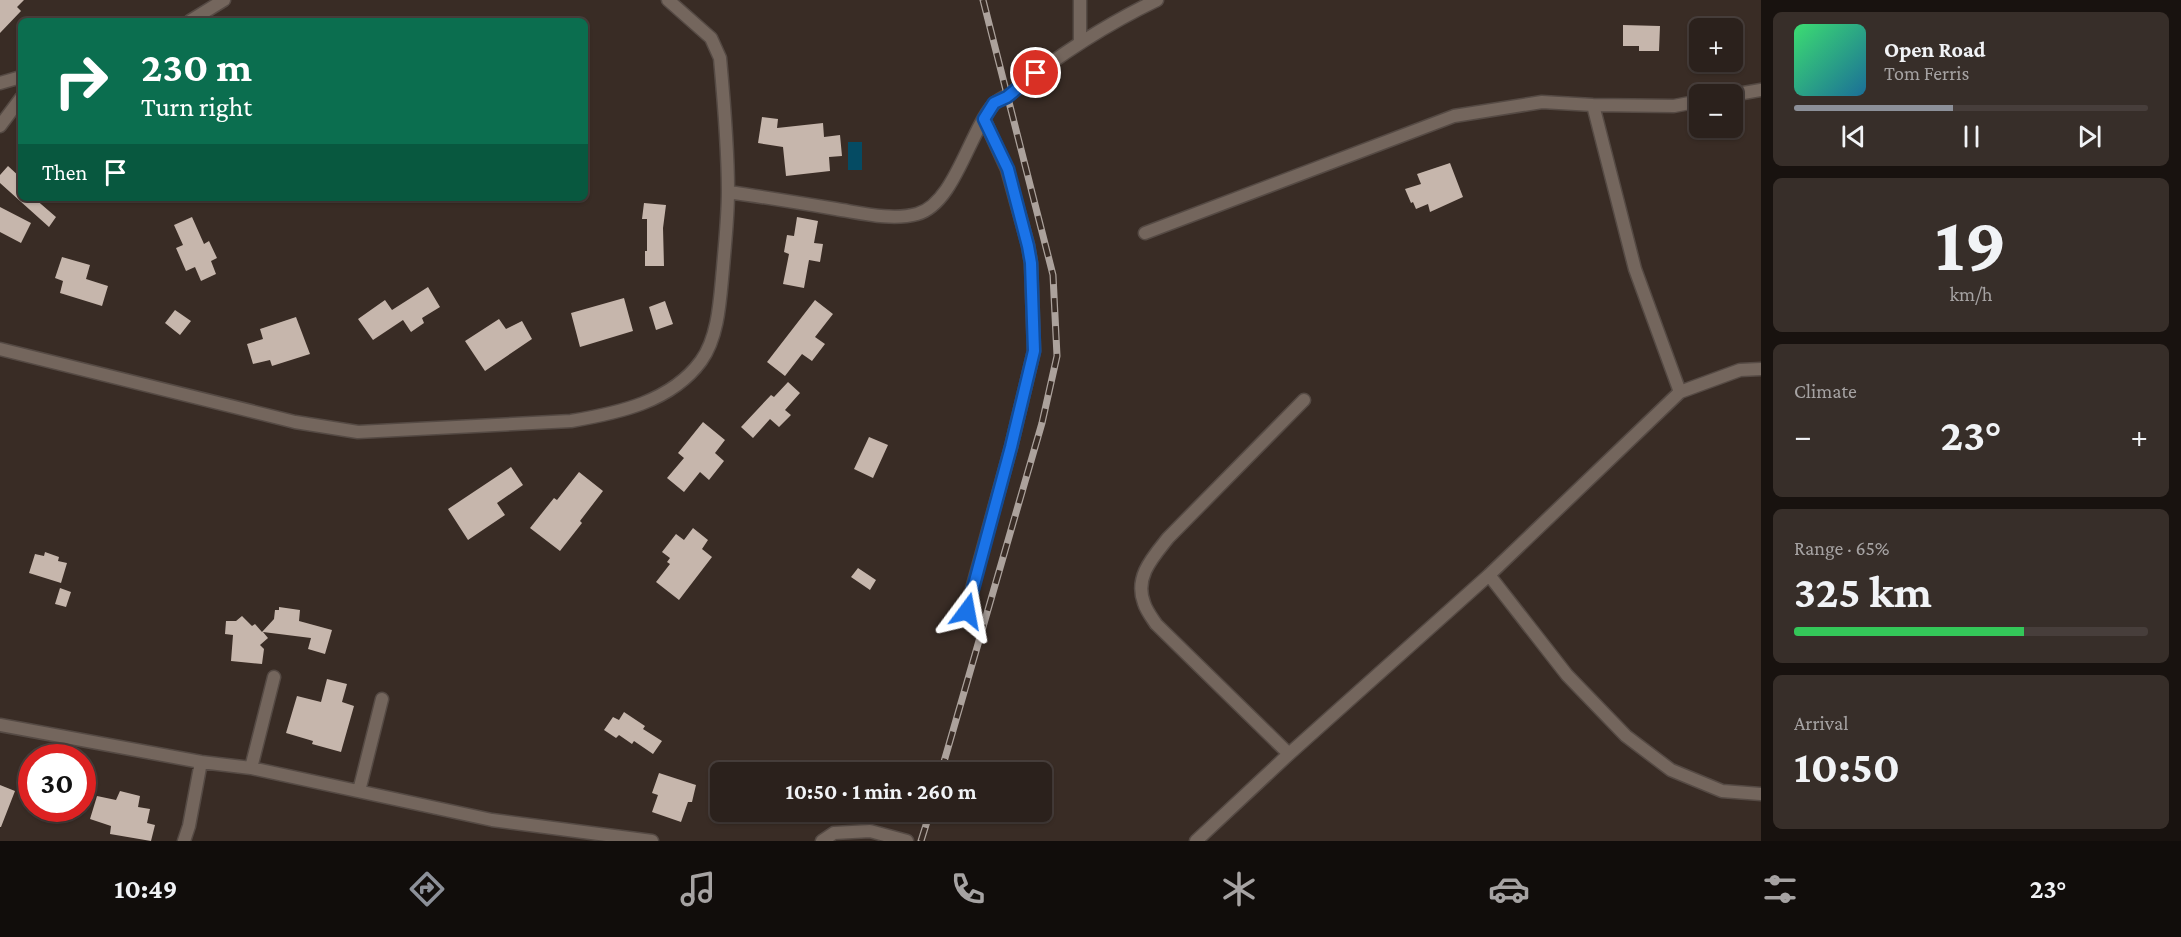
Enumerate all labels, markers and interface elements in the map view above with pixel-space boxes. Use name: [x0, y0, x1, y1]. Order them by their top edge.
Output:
map controls: [1689, 18, 1743, 138]
button: +: [1689, 18, 1743, 72]
text: Open Road: [1884, 37, 1986, 62]
icon: right: [42, 42, 120, 120]
text: 230 m: [141, 43, 252, 90]
pin: [1010, 47, 1061, 98]
icon: arrive: [1019, 56, 1052, 89]
text: Tom Ferris: [1884, 62, 1969, 84]
button: −: [1689, 84, 1743, 138]
text: Turn right: [141, 92, 252, 122]
icon: previous: [1837, 120, 1870, 153]
icon: pause: [1955, 120, 1988, 153]
icon: next: [2073, 120, 2106, 153]
icon: arrive: [99, 156, 132, 189]
text: Then: [42, 160, 87, 185]
text: 19: [1935, 200, 2007, 287]
text: km/h: [1949, 283, 1993, 305]
text: Climate: [1794, 380, 1857, 402]
text: 23°: [1940, 410, 2002, 460]
text: −: [1794, 417, 1811, 454]
text: +: [2131, 417, 2148, 454]
text: Range · 65%: [1794, 537, 1889, 559]
text: 325 km: [1794, 567, 1932, 617]
position arrow: [935, 579, 999, 643]
text: Arrival: [1794, 712, 1848, 734]
text: 10:50: [1794, 742, 1900, 792]
speed limit sign: 30: [18, 744, 96, 822]
text: 10:50 · 1 min · 260 m: [785, 779, 977, 804]
icon: directions: [406, 868, 448, 910]
icon: music: [677, 868, 719, 910]
icon: phone: [947, 868, 989, 910]
icon: climate: [1218, 868, 1260, 910]
icon: car: [1488, 868, 1530, 910]
icon: filters: [1759, 868, 1801, 910]
text: 10:49: [114, 874, 177, 904]
text: 23°: [2030, 874, 2067, 904]

